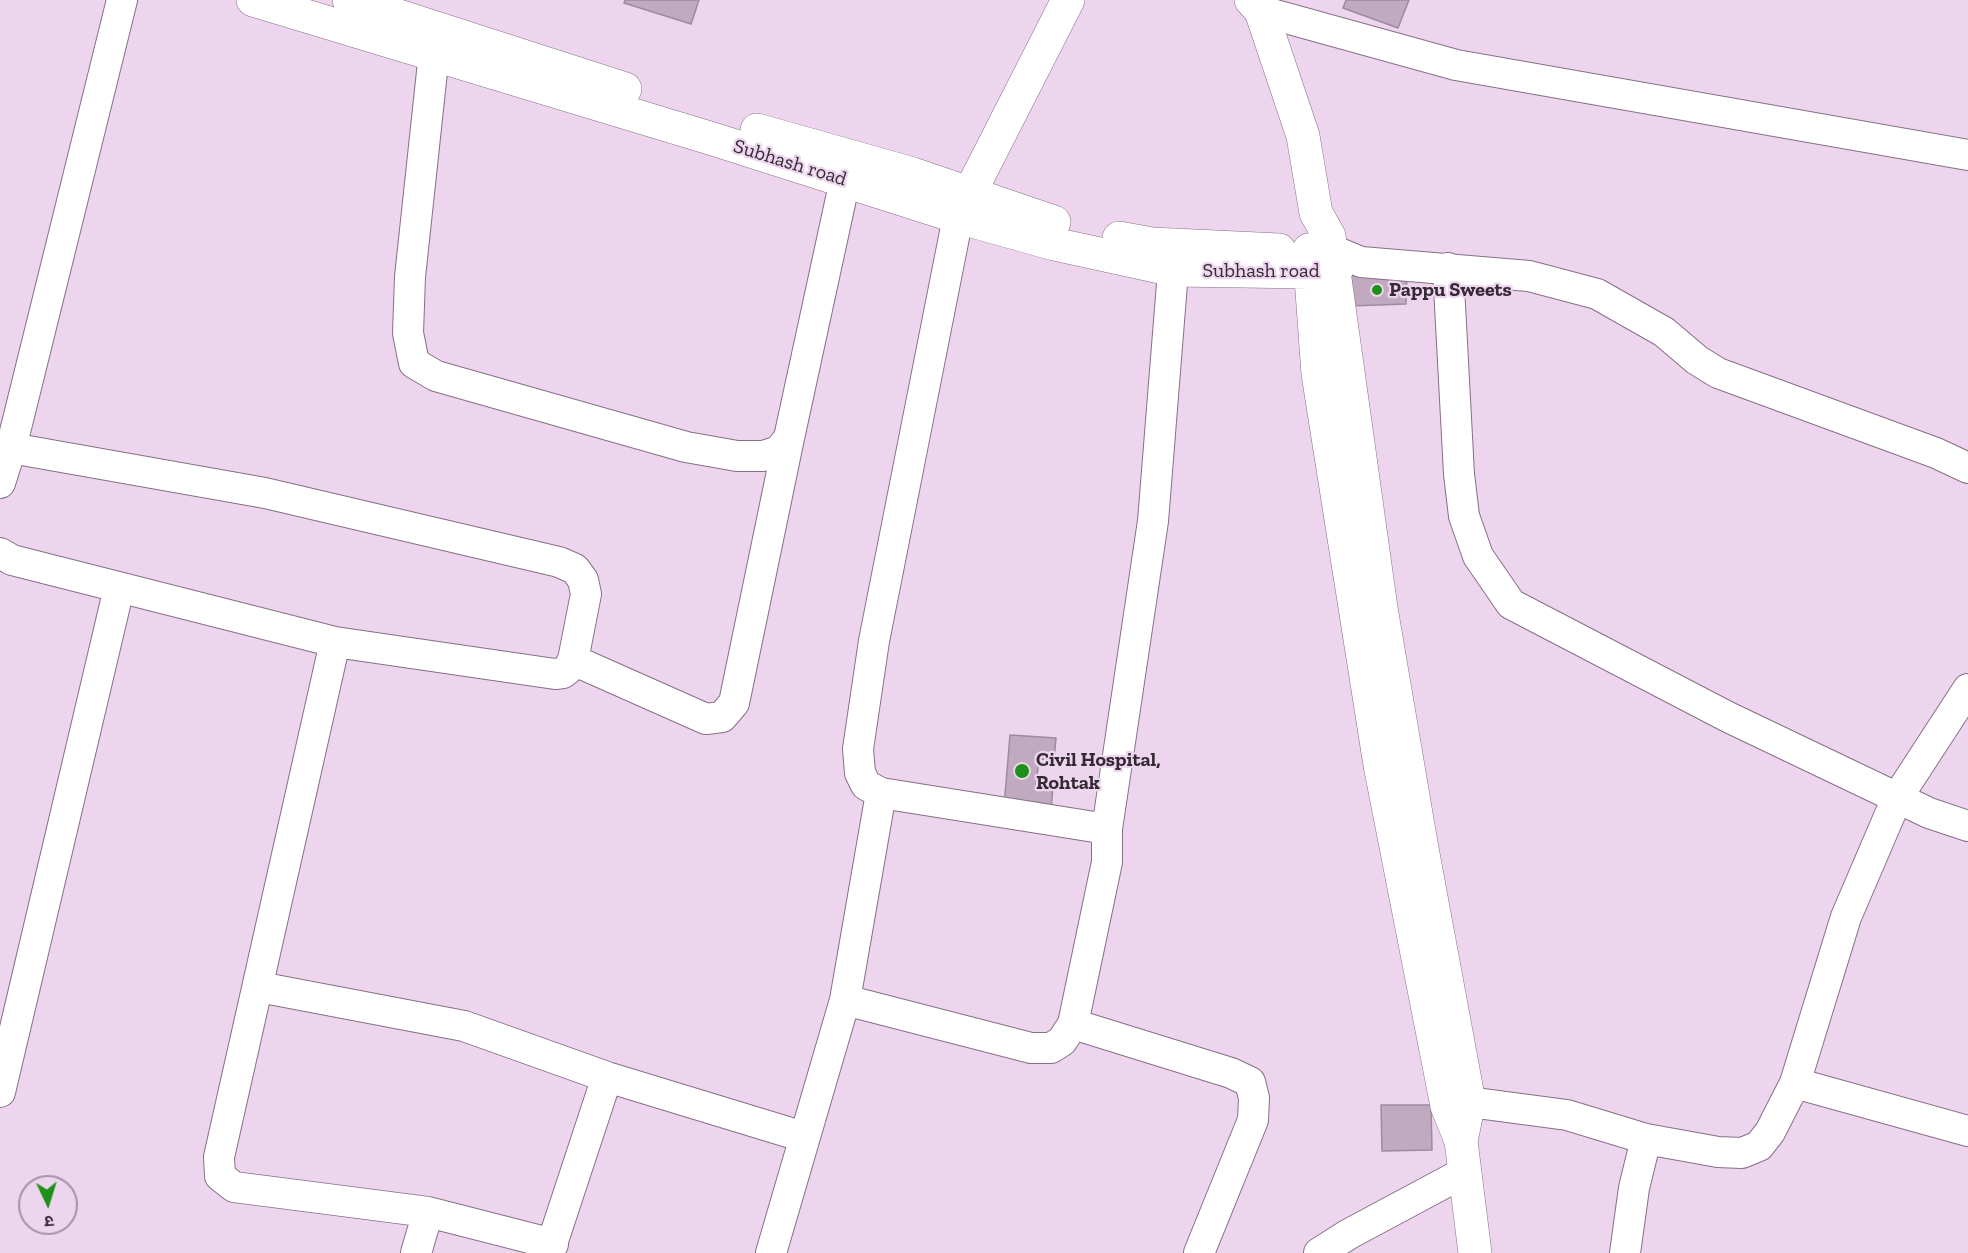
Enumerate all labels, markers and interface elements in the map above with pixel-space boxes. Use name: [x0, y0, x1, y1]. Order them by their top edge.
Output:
street label: Subhash road: [730, 134, 850, 192]
street label: Subhash road: [1202, 259, 1320, 283]
place label: Pappu Sweets: [1389, 278, 1512, 302]
marker: Pappu Sweets: [1370, 283, 1384, 297]
place label: Civil Hospital, Rohtak: [1036, 748, 1161, 795]
marker: Civil Hospital, Rohtak: [1013, 762, 1031, 780]
north arrow: [18, 1175, 78, 1235]
text: उ: [44, 1212, 54, 1231]

